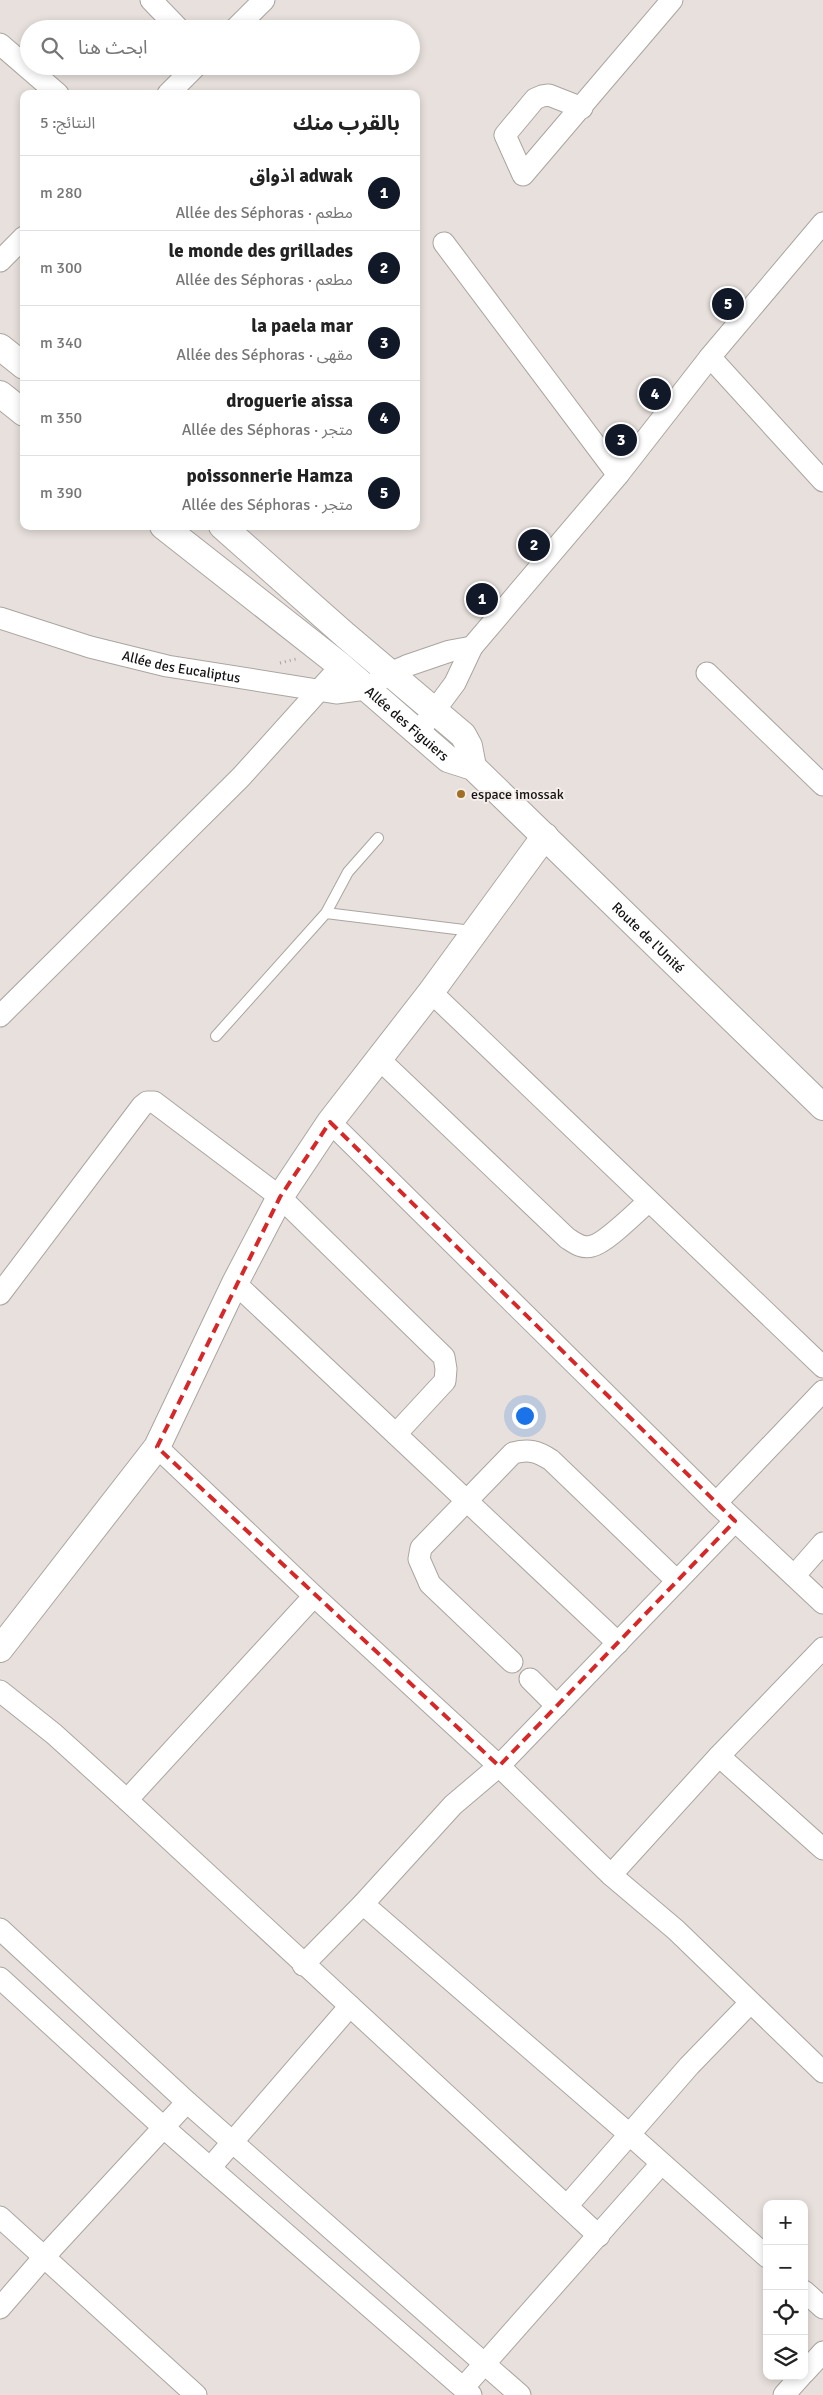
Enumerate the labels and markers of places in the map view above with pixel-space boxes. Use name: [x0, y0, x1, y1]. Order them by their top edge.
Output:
pin: 5: [712, 285, 744, 323]
pin: 4: [639, 375, 671, 413]
pin: 3: [605, 421, 637, 459]
pin: 2: [518, 526, 550, 564]
pin: 1: [466, 580, 498, 618]
place label: espace imossak: [471, 786, 564, 803]
marker: espace imossak: [455, 788, 467, 800]

